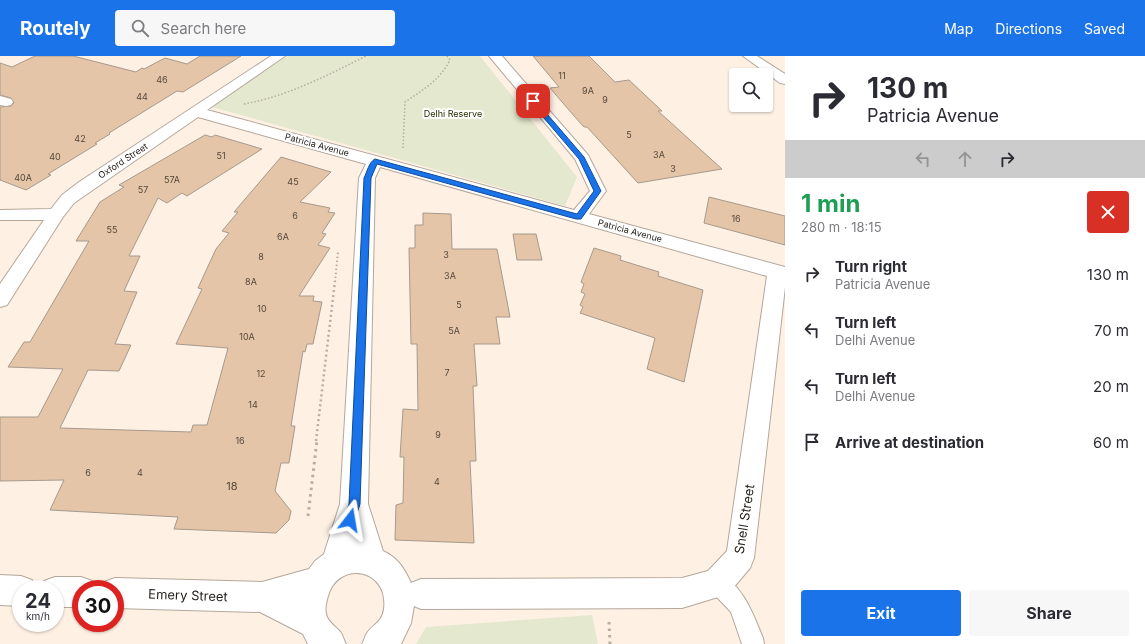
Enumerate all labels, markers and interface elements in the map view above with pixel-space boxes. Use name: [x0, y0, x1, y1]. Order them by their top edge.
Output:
search box: [115, 10, 395, 46]
text: Routely: [20, 17, 91, 40]
icon: search: [129, 17, 151, 39]
text: Search here: [161, 19, 246, 38]
text: Map: [944, 20, 973, 37]
text: Directions: [995, 20, 1062, 37]
text: Saved: [1084, 20, 1125, 37]
map controls: [729, 68, 773, 112]
button: search: [729, 68, 773, 112]
house number: 11: [558, 70, 566, 81]
text: 130 m: [867, 71, 948, 105]
icon: right: [801, 72, 853, 124]
house number: 46: [156, 74, 168, 85]
pin: [516, 84, 550, 118]
house number: 9A: [582, 85, 594, 96]
icon: arrive: [522, 90, 544, 112]
house number: 44: [136, 91, 148, 102]
house number: 9: [602, 94, 608, 105]
text: Patricia Avenue: [867, 105, 999, 126]
park label: Delhi Reserve: [424, 108, 482, 119]
house number: 5: [626, 129, 632, 140]
street label: Patricia Avenue: [284, 131, 350, 158]
house number: 42: [74, 133, 86, 144]
street label: Oxford Street: [96, 140, 150, 181]
icon: left: [912, 148, 934, 170]
icon: ahead: [954, 148, 976, 170]
icon: right: [996, 148, 1018, 170]
house number: 3A: [653, 149, 665, 160]
house number: 51: [216, 150, 226, 161]
house number: 40: [49, 151, 61, 162]
house number: 3: [670, 163, 676, 174]
house number: 40A: [14, 172, 32, 183]
house number: 57A: [164, 174, 180, 185]
house number: 45: [287, 176, 299, 187]
house number: 57: [138, 184, 148, 195]
text: 1 min: [801, 189, 860, 218]
button: close: [1087, 191, 1129, 233]
house number: 6: [292, 210, 298, 221]
house number: 16: [731, 213, 741, 224]
street label: Patricia Avenue: [597, 217, 663, 244]
text: 280 m · 18:15: [801, 219, 882, 235]
house number: 55: [107, 224, 117, 235]
house number: 6A: [277, 231, 289, 242]
house number: 3: [443, 249, 449, 260]
house number: 8: [258, 251, 264, 262]
text: Turn right: [835, 257, 907, 276]
icon: right: [801, 263, 823, 285]
text: 130 m: [1087, 265, 1129, 284]
house number: 3A: [444, 270, 456, 281]
house number: 8A: [245, 276, 257, 287]
text: Patricia Avenue: [835, 276, 930, 292]
house number: 5: [456, 299, 462, 310]
house number: 10: [257, 303, 267, 314]
text: Turn left: [835, 313, 896, 332]
icon: left: [801, 319, 823, 341]
text: 70 m: [1094, 321, 1129, 340]
house number: 5A: [448, 325, 460, 336]
house number: 10A: [239, 331, 255, 342]
text: Delhi Avenue: [835, 332, 915, 348]
house number: 7: [444, 367, 450, 378]
house number: 12: [256, 368, 266, 379]
text: Turn left: [835, 369, 896, 388]
icon: left: [801, 375, 823, 397]
text: 20 m: [1093, 377, 1129, 396]
text: Delhi Avenue: [835, 388, 915, 404]
house number: 14: [248, 399, 258, 410]
house number: 9: [435, 429, 441, 440]
icon: arrive: [801, 431, 823, 453]
text: Arrive at destination: [835, 433, 984, 452]
text: 60 m: [1093, 433, 1129, 452]
house number: 16: [235, 435, 245, 446]
house number: 6: [85, 467, 91, 478]
house number: 4: [137, 467, 143, 478]
house number: 4: [434, 476, 440, 487]
house number: 18: [226, 479, 238, 493]
street label: Snell Street: [731, 483, 757, 555]
position arrow: [329, 499, 371, 541]
speed limit sign: 30: [72, 580, 124, 632]
street label: Emery Street: [148, 586, 228, 604]
text: 24: [25, 589, 51, 613]
button: Exit: [801, 590, 961, 636]
button: Share: [969, 590, 1129, 636]
text: km/h: [26, 610, 50, 622]

